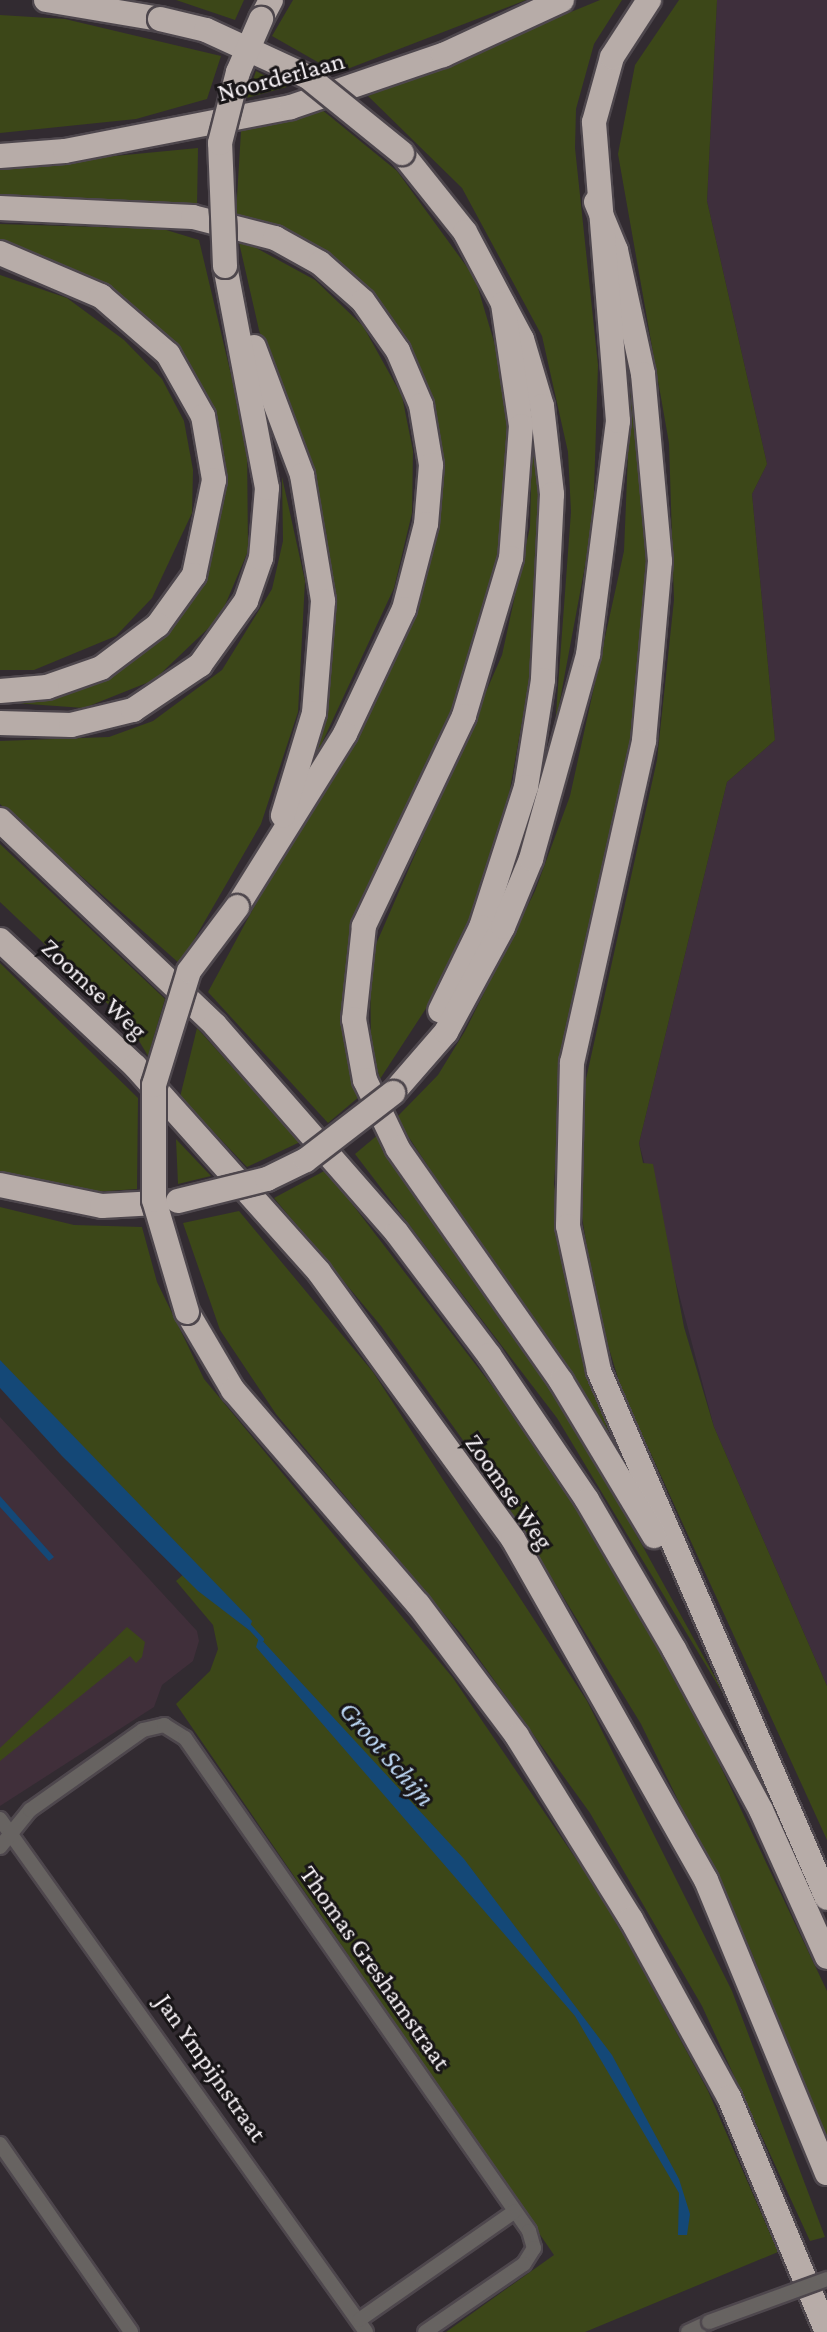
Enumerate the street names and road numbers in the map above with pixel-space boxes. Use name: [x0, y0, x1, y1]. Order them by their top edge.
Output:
street label: Noorderlaan: [214, 45, 348, 109]
street label: Zoomse Weg: [35, 932, 153, 1046]
street label: Zoomse Weg: [458, 1428, 560, 1556]
street label: Thomas Greshamstraat: [293, 1860, 457, 2076]
street label: Jan Ympijnstraat: [148, 1988, 274, 2148]

